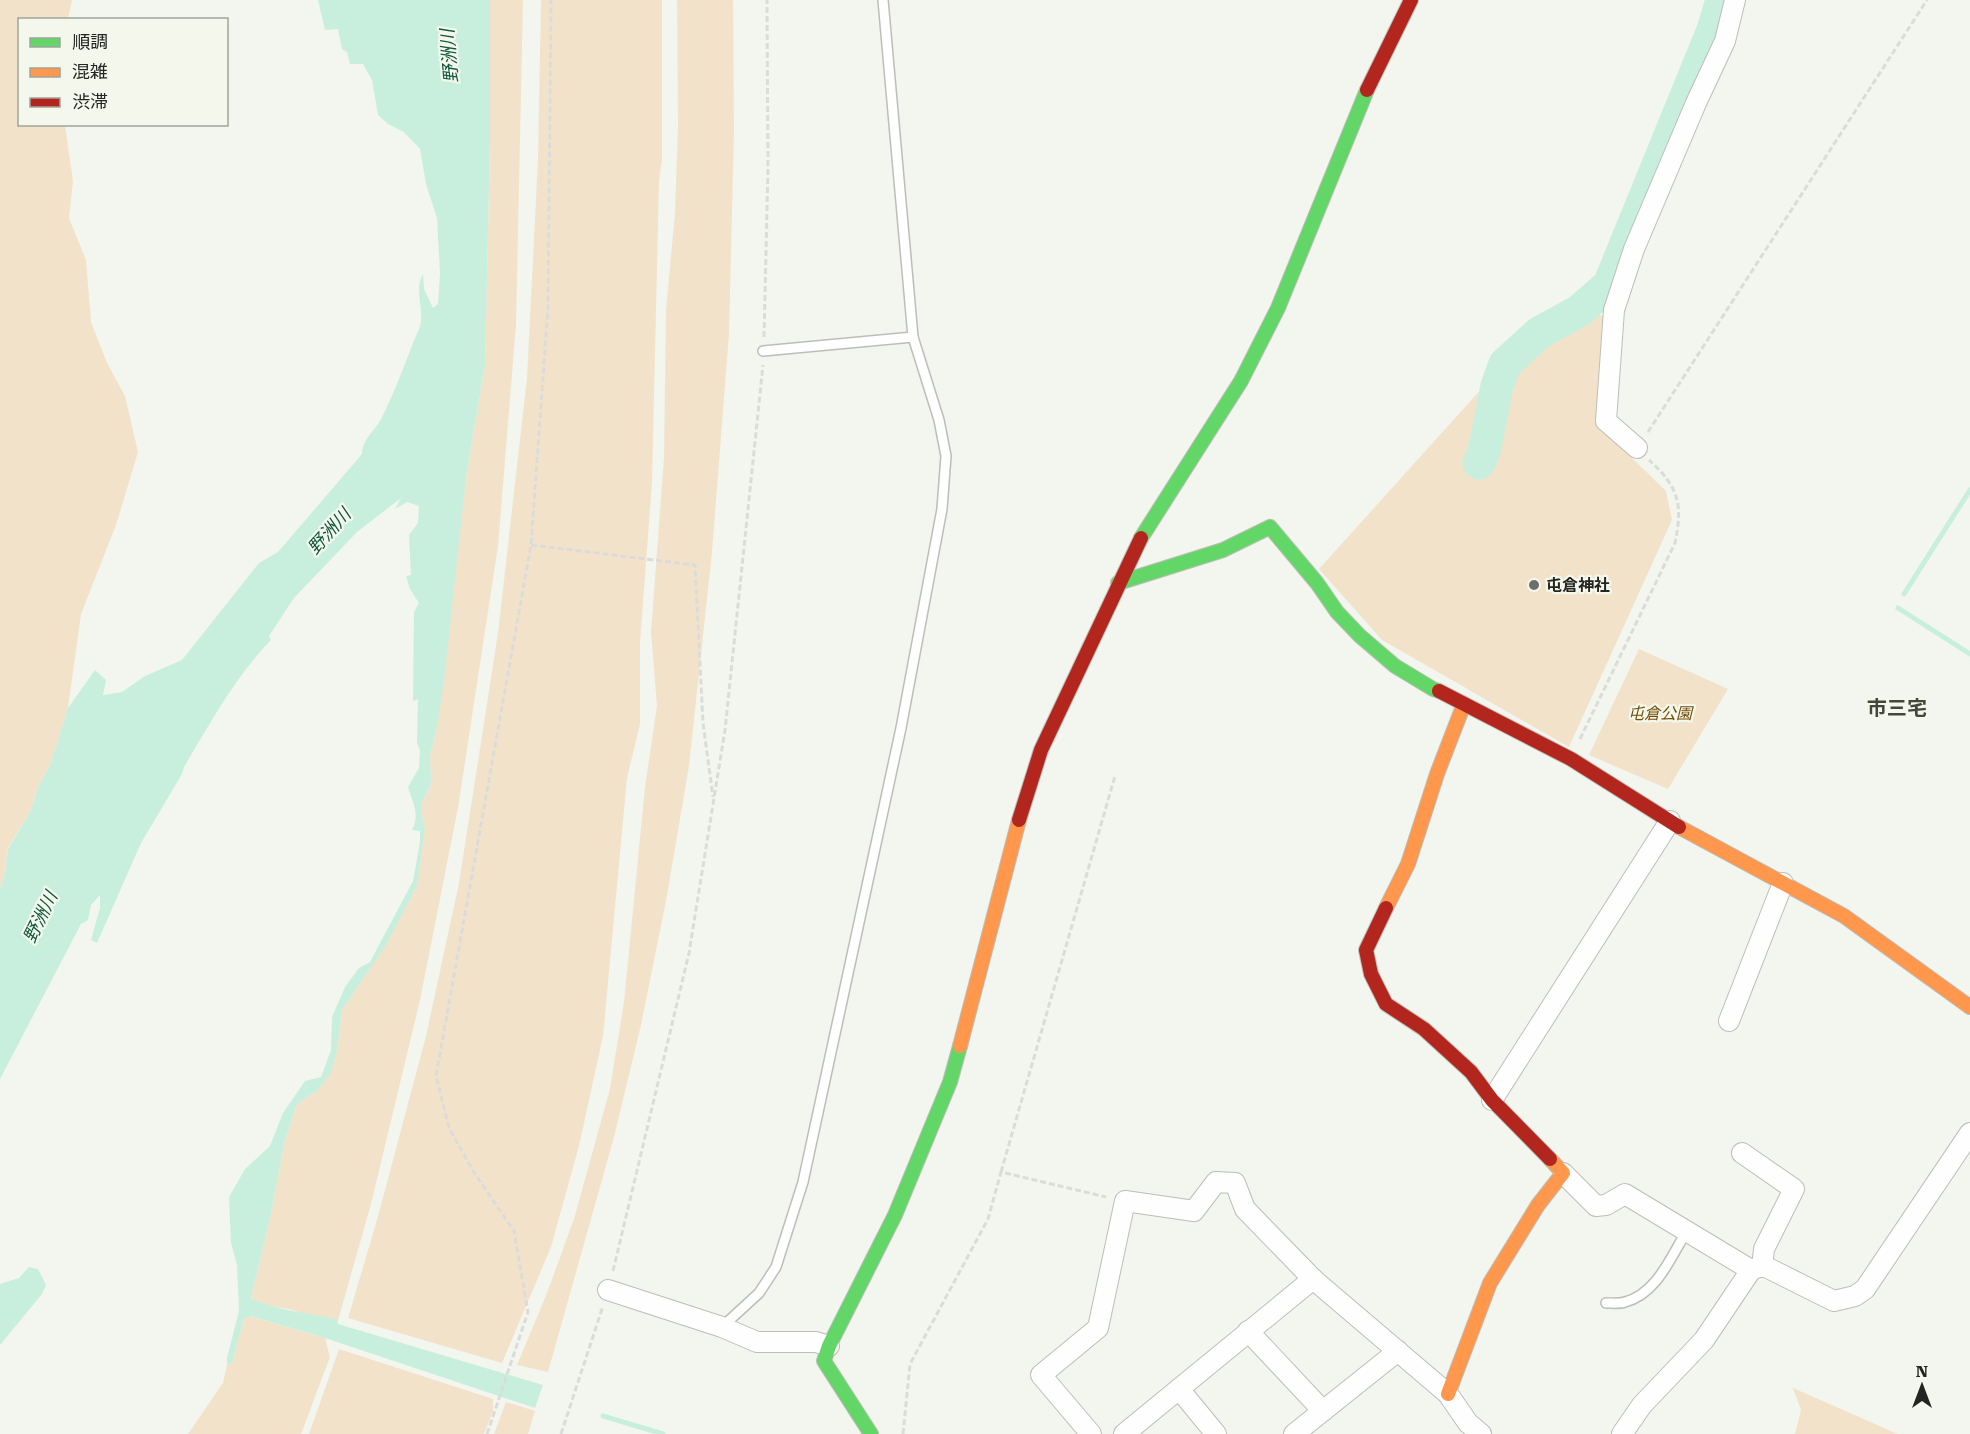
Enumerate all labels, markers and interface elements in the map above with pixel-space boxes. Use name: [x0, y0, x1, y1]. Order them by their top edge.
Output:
legend: [18, 18, 228, 126]
water label: 野洲川: [436, 26, 462, 84]
text: 順調: [72, 31, 108, 52]
text: 混雑: [72, 61, 108, 82]
text: 渋滞: [72, 91, 108, 112]
water label: 野洲川: [303, 502, 356, 558]
place label: 屯倉神社: [1546, 576, 1610, 595]
marker: 屯倉神社: [1527, 578, 1541, 592]
district label: 市三宅: [1867, 696, 1927, 720]
park label: 屯倉公園: [1628, 704, 1694, 723]
water label: 野洲川: [19, 886, 62, 946]
north arrow: [1892, 1356, 1952, 1416]
text: N: [1916, 1362, 1928, 1381]

